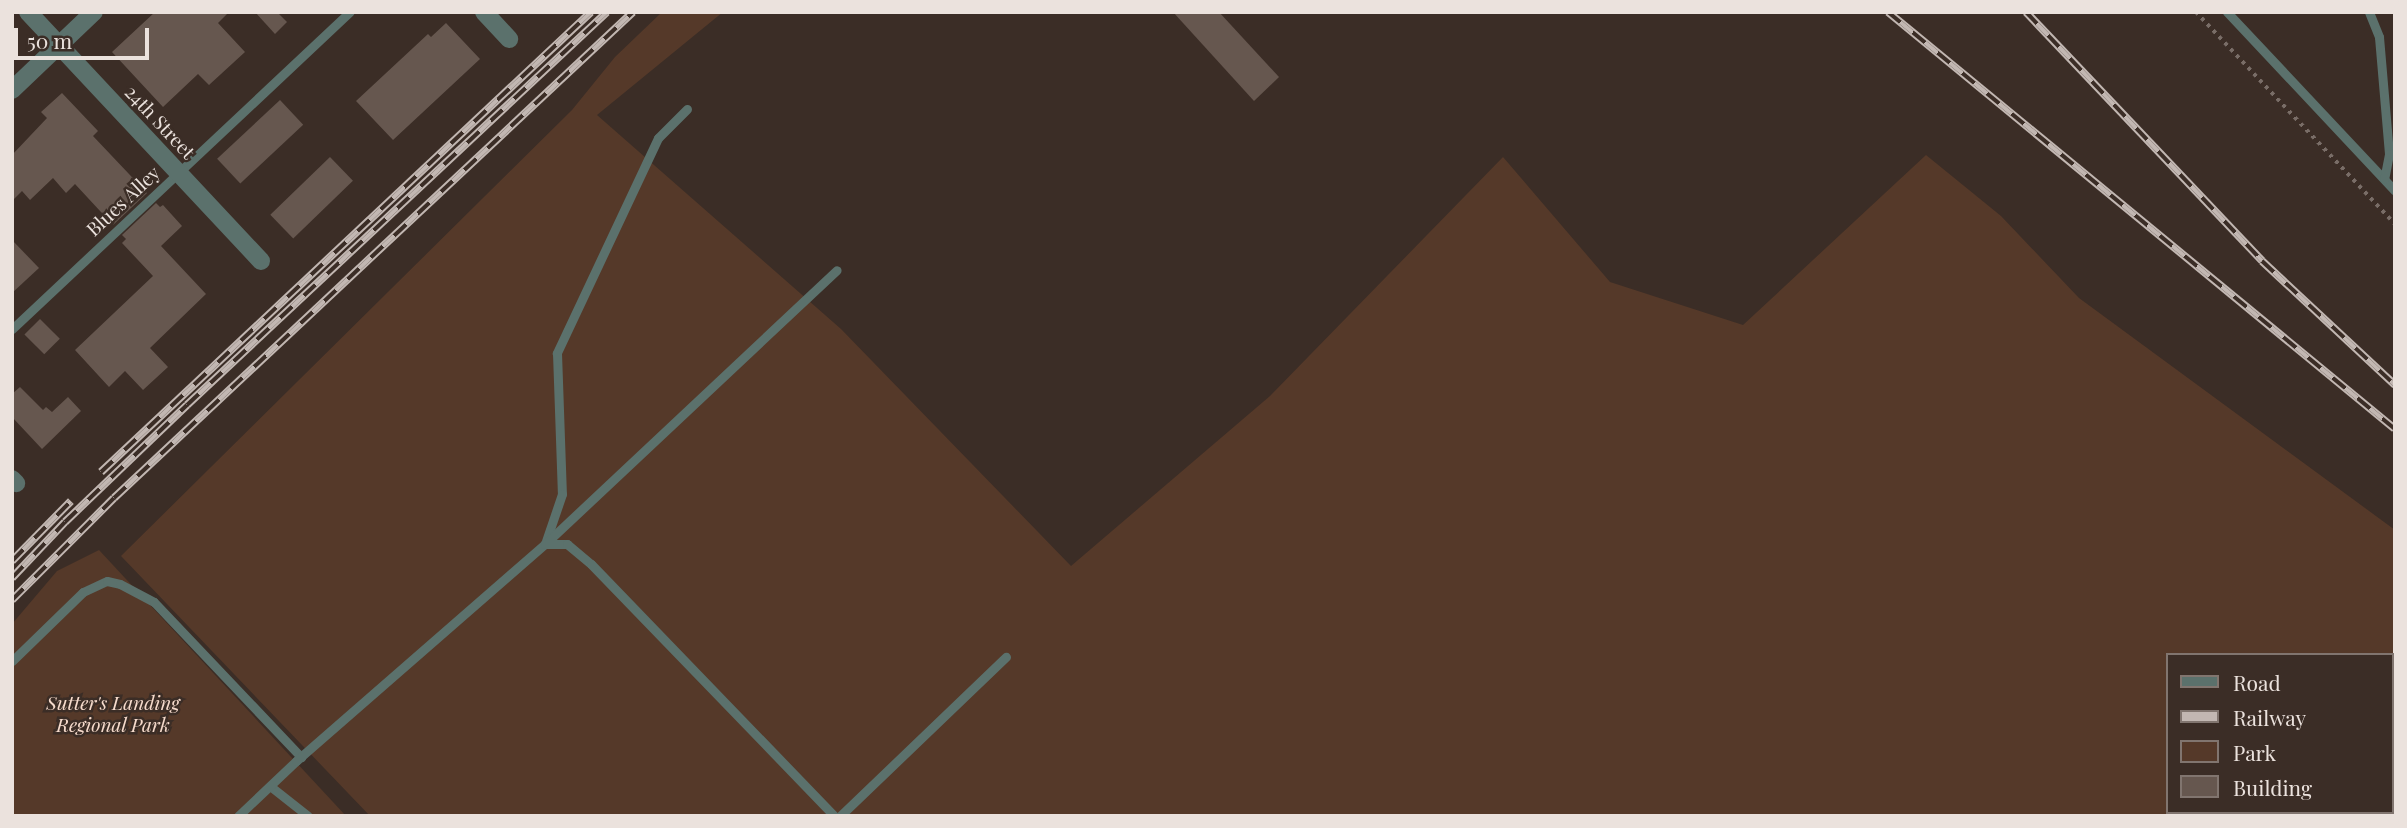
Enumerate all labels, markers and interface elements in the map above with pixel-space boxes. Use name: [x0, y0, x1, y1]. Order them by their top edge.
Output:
scale bar: [18, 14, 152, 58]
text: 50 m: [27, 26, 72, 54]
street label: 24th Street: [120, 81, 200, 163]
street label: Blues Alley: [81, 161, 165, 241]
legend: [2166, 653, 2393, 814]
text: Road: [2233, 668, 2281, 696]
park label: Sutter's Landing Regional Park: [46, 692, 180, 736]
text: Railway: [2233, 703, 2306, 731]
text: Park: [2233, 738, 2276, 766]
text: Building: [2233, 773, 2312, 801]

